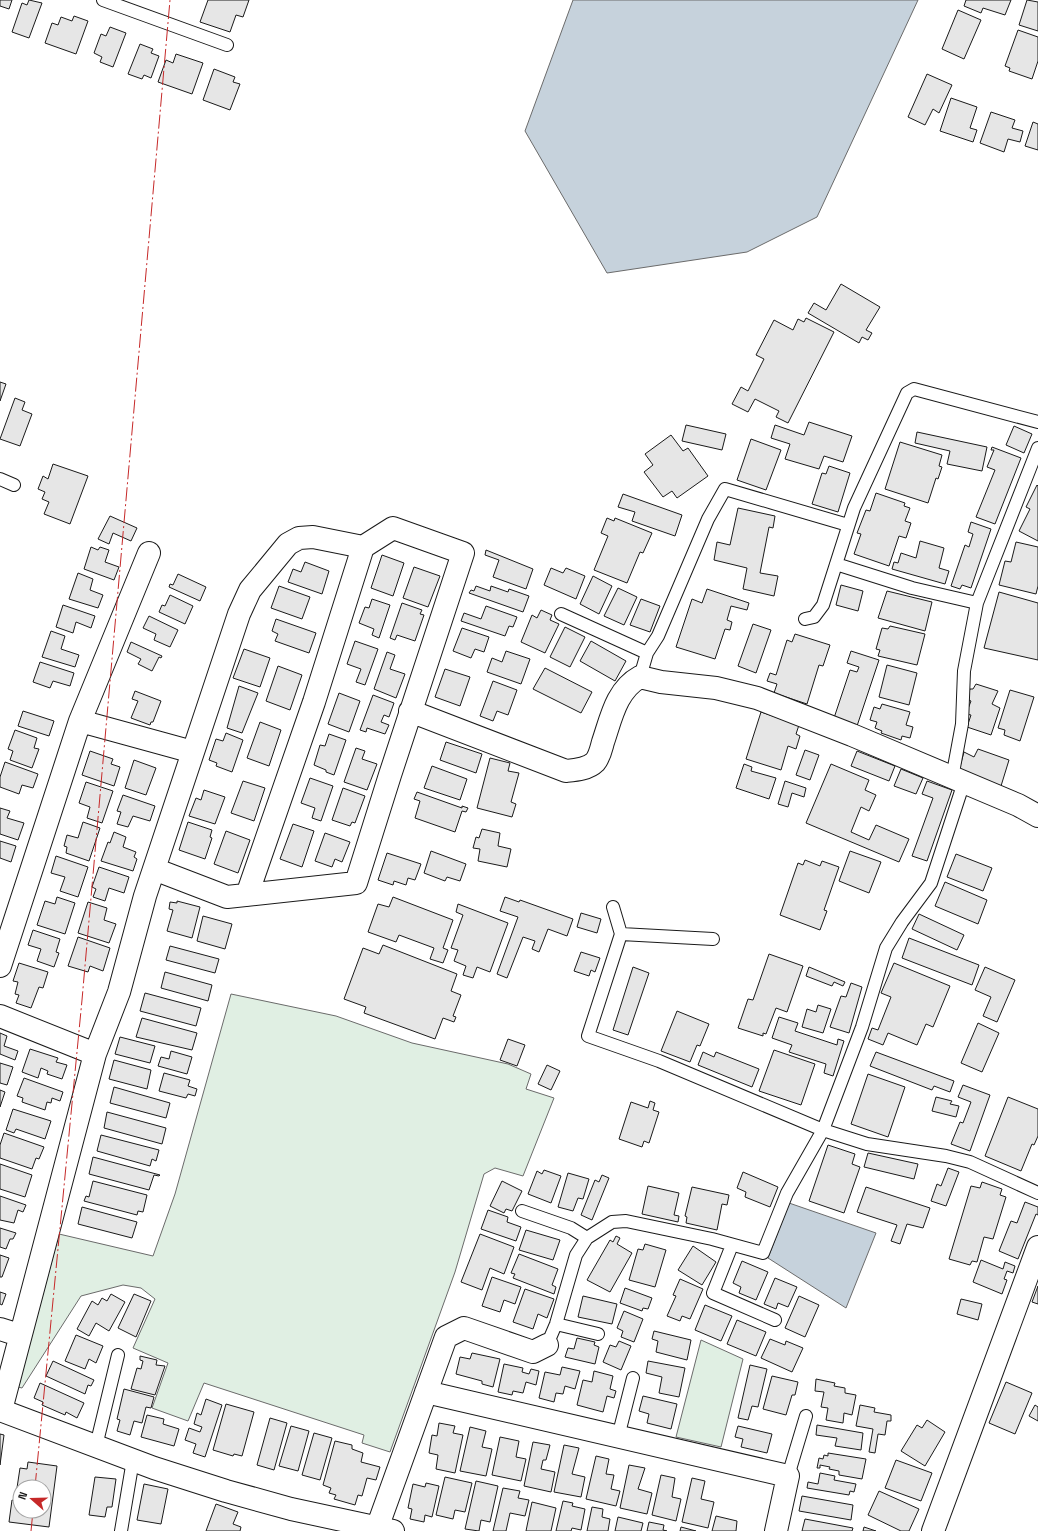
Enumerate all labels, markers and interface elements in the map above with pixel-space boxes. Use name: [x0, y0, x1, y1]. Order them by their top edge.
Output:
north arrow: [12, 1479, 52, 1519]
text: N: [15, 1490, 30, 1501]

